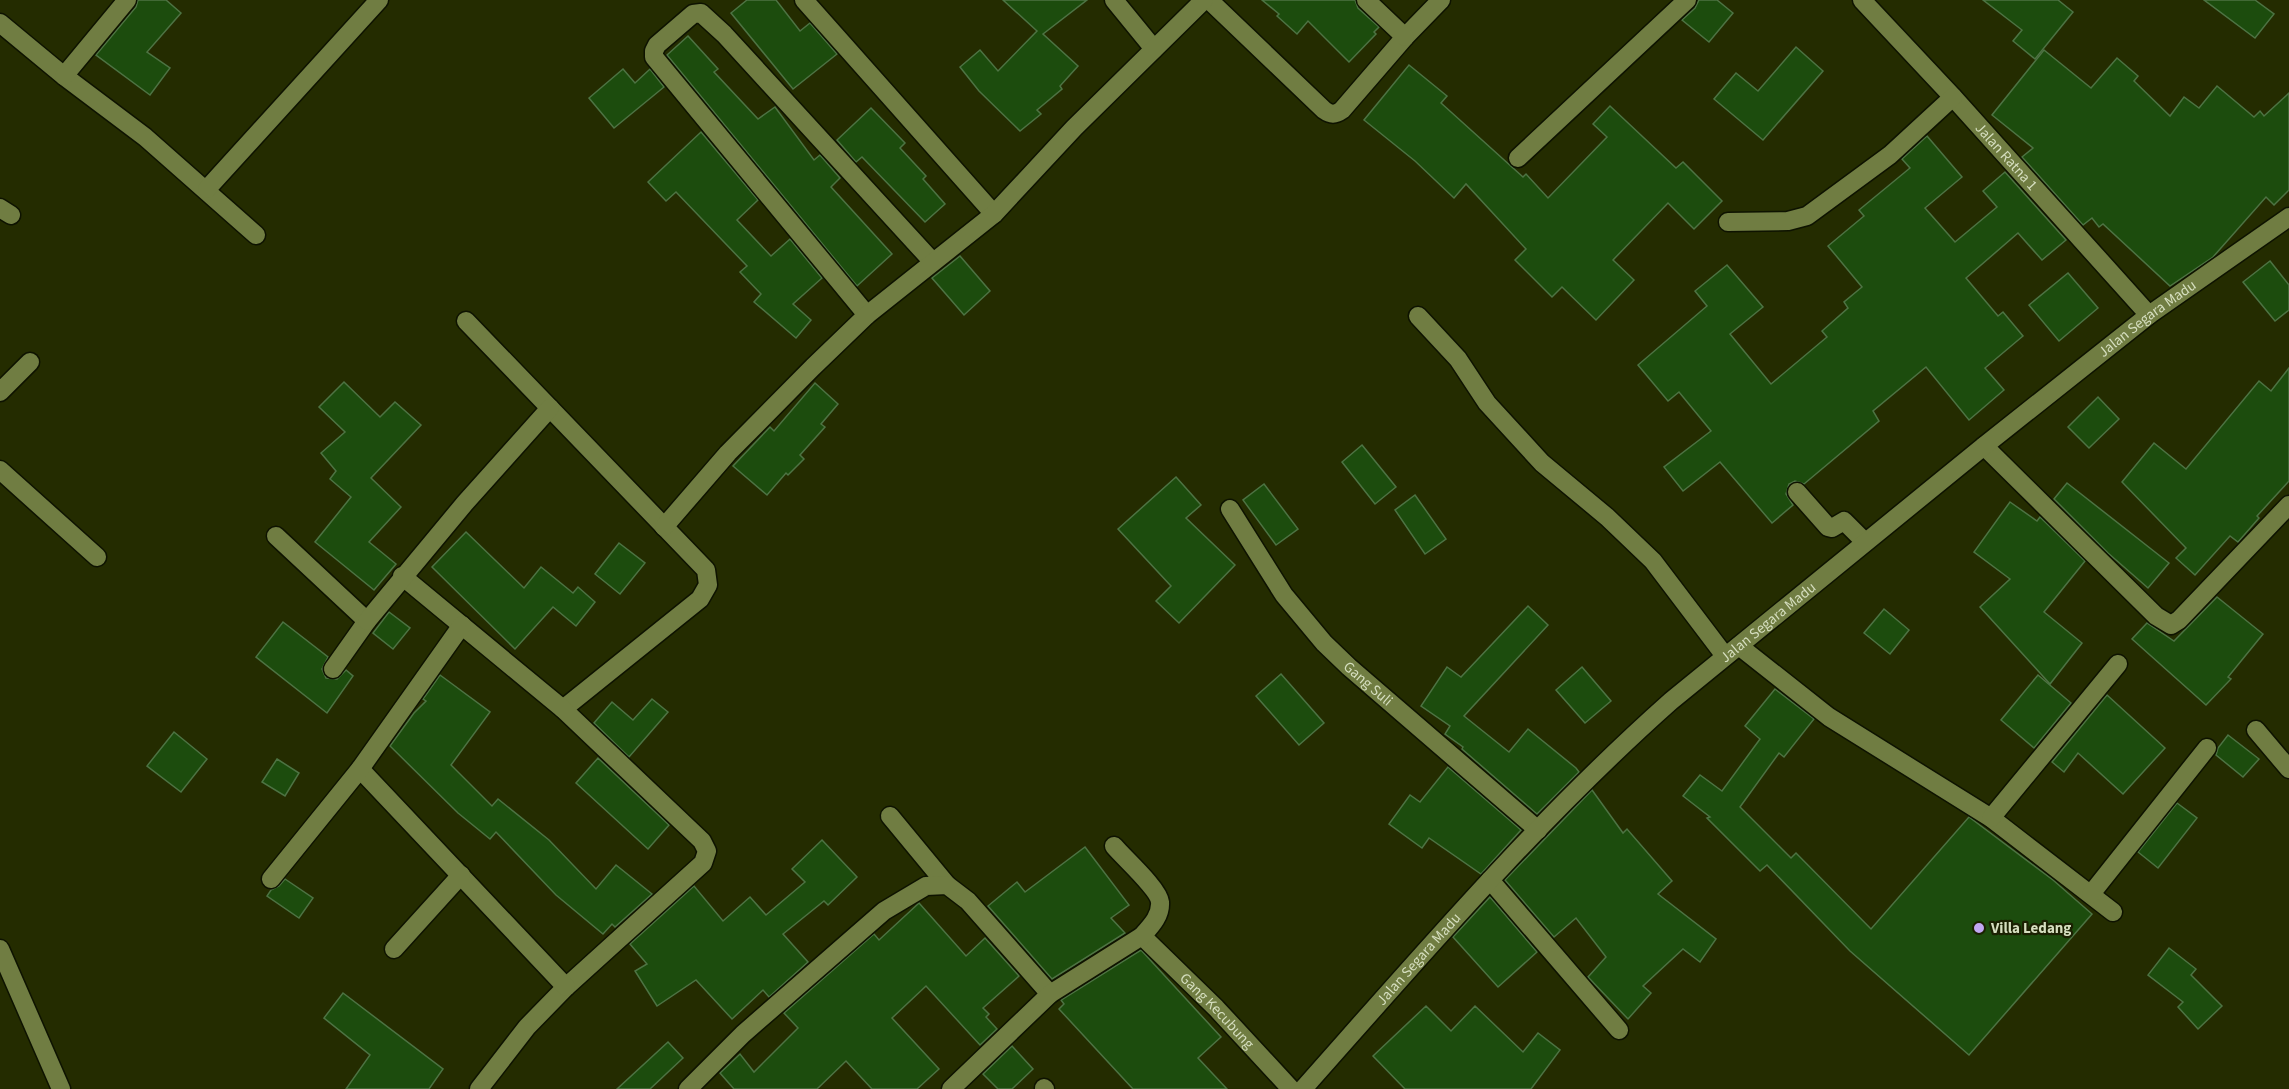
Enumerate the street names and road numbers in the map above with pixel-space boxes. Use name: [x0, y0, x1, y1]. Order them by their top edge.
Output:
street label: Jalan Ratna 1: [1970, 118, 2043, 195]
street label: Jalan Segara Madu: [2094, 275, 2200, 362]
street label: Jalan Segara Madu: [1715, 577, 1820, 668]
street label: Gang Suli: [1339, 656, 1397, 711]
street label: Jalan Segara Madu: [1371, 908, 1466, 1010]
street label: Gang Kecubung: [1175, 968, 1259, 1054]

